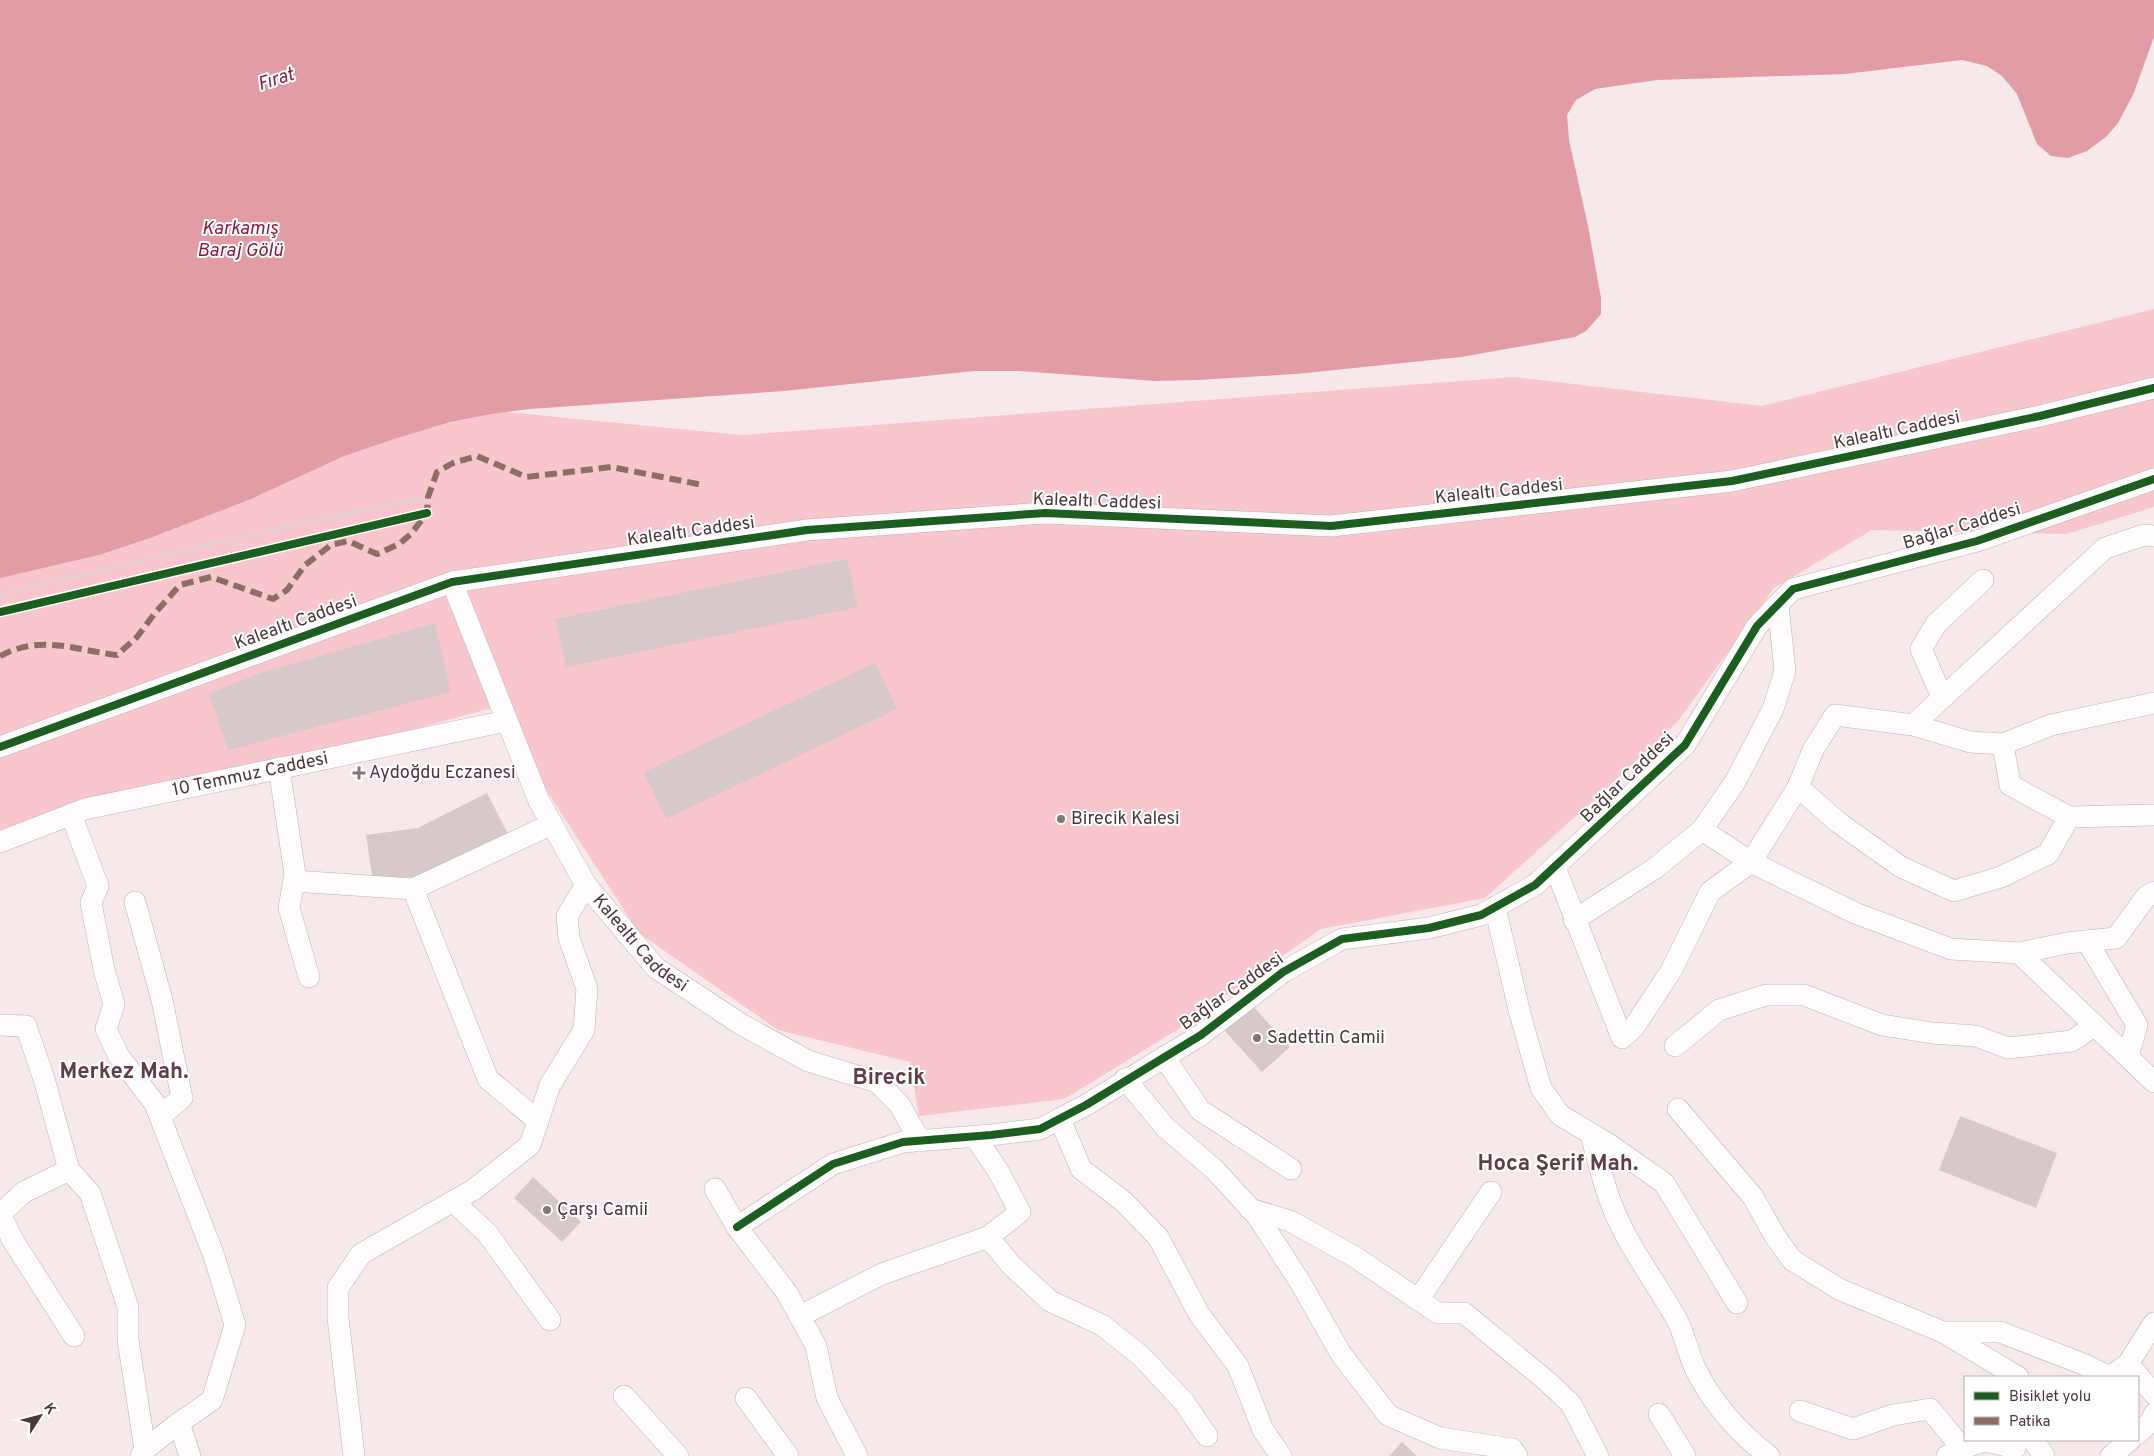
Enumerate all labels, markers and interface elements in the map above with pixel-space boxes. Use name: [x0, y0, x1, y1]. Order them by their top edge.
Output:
water label: Fırat: [255, 63, 298, 97]
water label: Karkamış Baraj Gölü: [197, 217, 284, 263]
street label: Kalealtı Caddesi: [1832, 406, 1962, 456]
street label: Kalealtı Caddesi: [1434, 474, 1564, 510]
street label: Kalealtı Caddesi: [1032, 488, 1162, 516]
street label: Bağlar Caddesi: [1900, 498, 2024, 556]
street label: Kalealtı Caddesi: [626, 512, 756, 552]
street label: Kalealtı Caddesi: [232, 590, 360, 656]
street label: Bağlar Caddesi: [1576, 727, 1680, 829]
street label: 10 Temmuz Caddesi: [170, 747, 330, 802]
place label: Aydoğdu Eczanesi: [369, 762, 516, 785]
marker: Aydoğdu Eczanesi: [353, 767, 365, 779]
place label: Birecik Kalesi: [1071, 808, 1180, 831]
marker: Birecik Kalesi: [1055, 813, 1067, 825]
street label: Kalealtı Caddesi: [587, 890, 692, 997]
street label: Bağlar Caddesi: [1176, 948, 1288, 1036]
place label: Sadettin Camii: [1267, 1027, 1385, 1050]
marker: Sadettin Camii: [1251, 1032, 1263, 1044]
district label: Merkez Mah.: [59, 1059, 189, 1086]
district label: Birecik: [852, 1065, 926, 1092]
district label: Hoca Şerif Mah.: [1478, 1151, 1638, 1178]
place label: Çarşı Camii: [557, 1199, 648, 1222]
marker: Çarşı Camii: [541, 1204, 553, 1216]
legend: [1964, 1376, 2139, 1441]
text: Bisiklet yolu: [2009, 1388, 2091, 1407]
north arrow: [15, 1391, 65, 1441]
text: K: [40, 1400, 59, 1418]
text: Patika: [2009, 1413, 2050, 1432]

